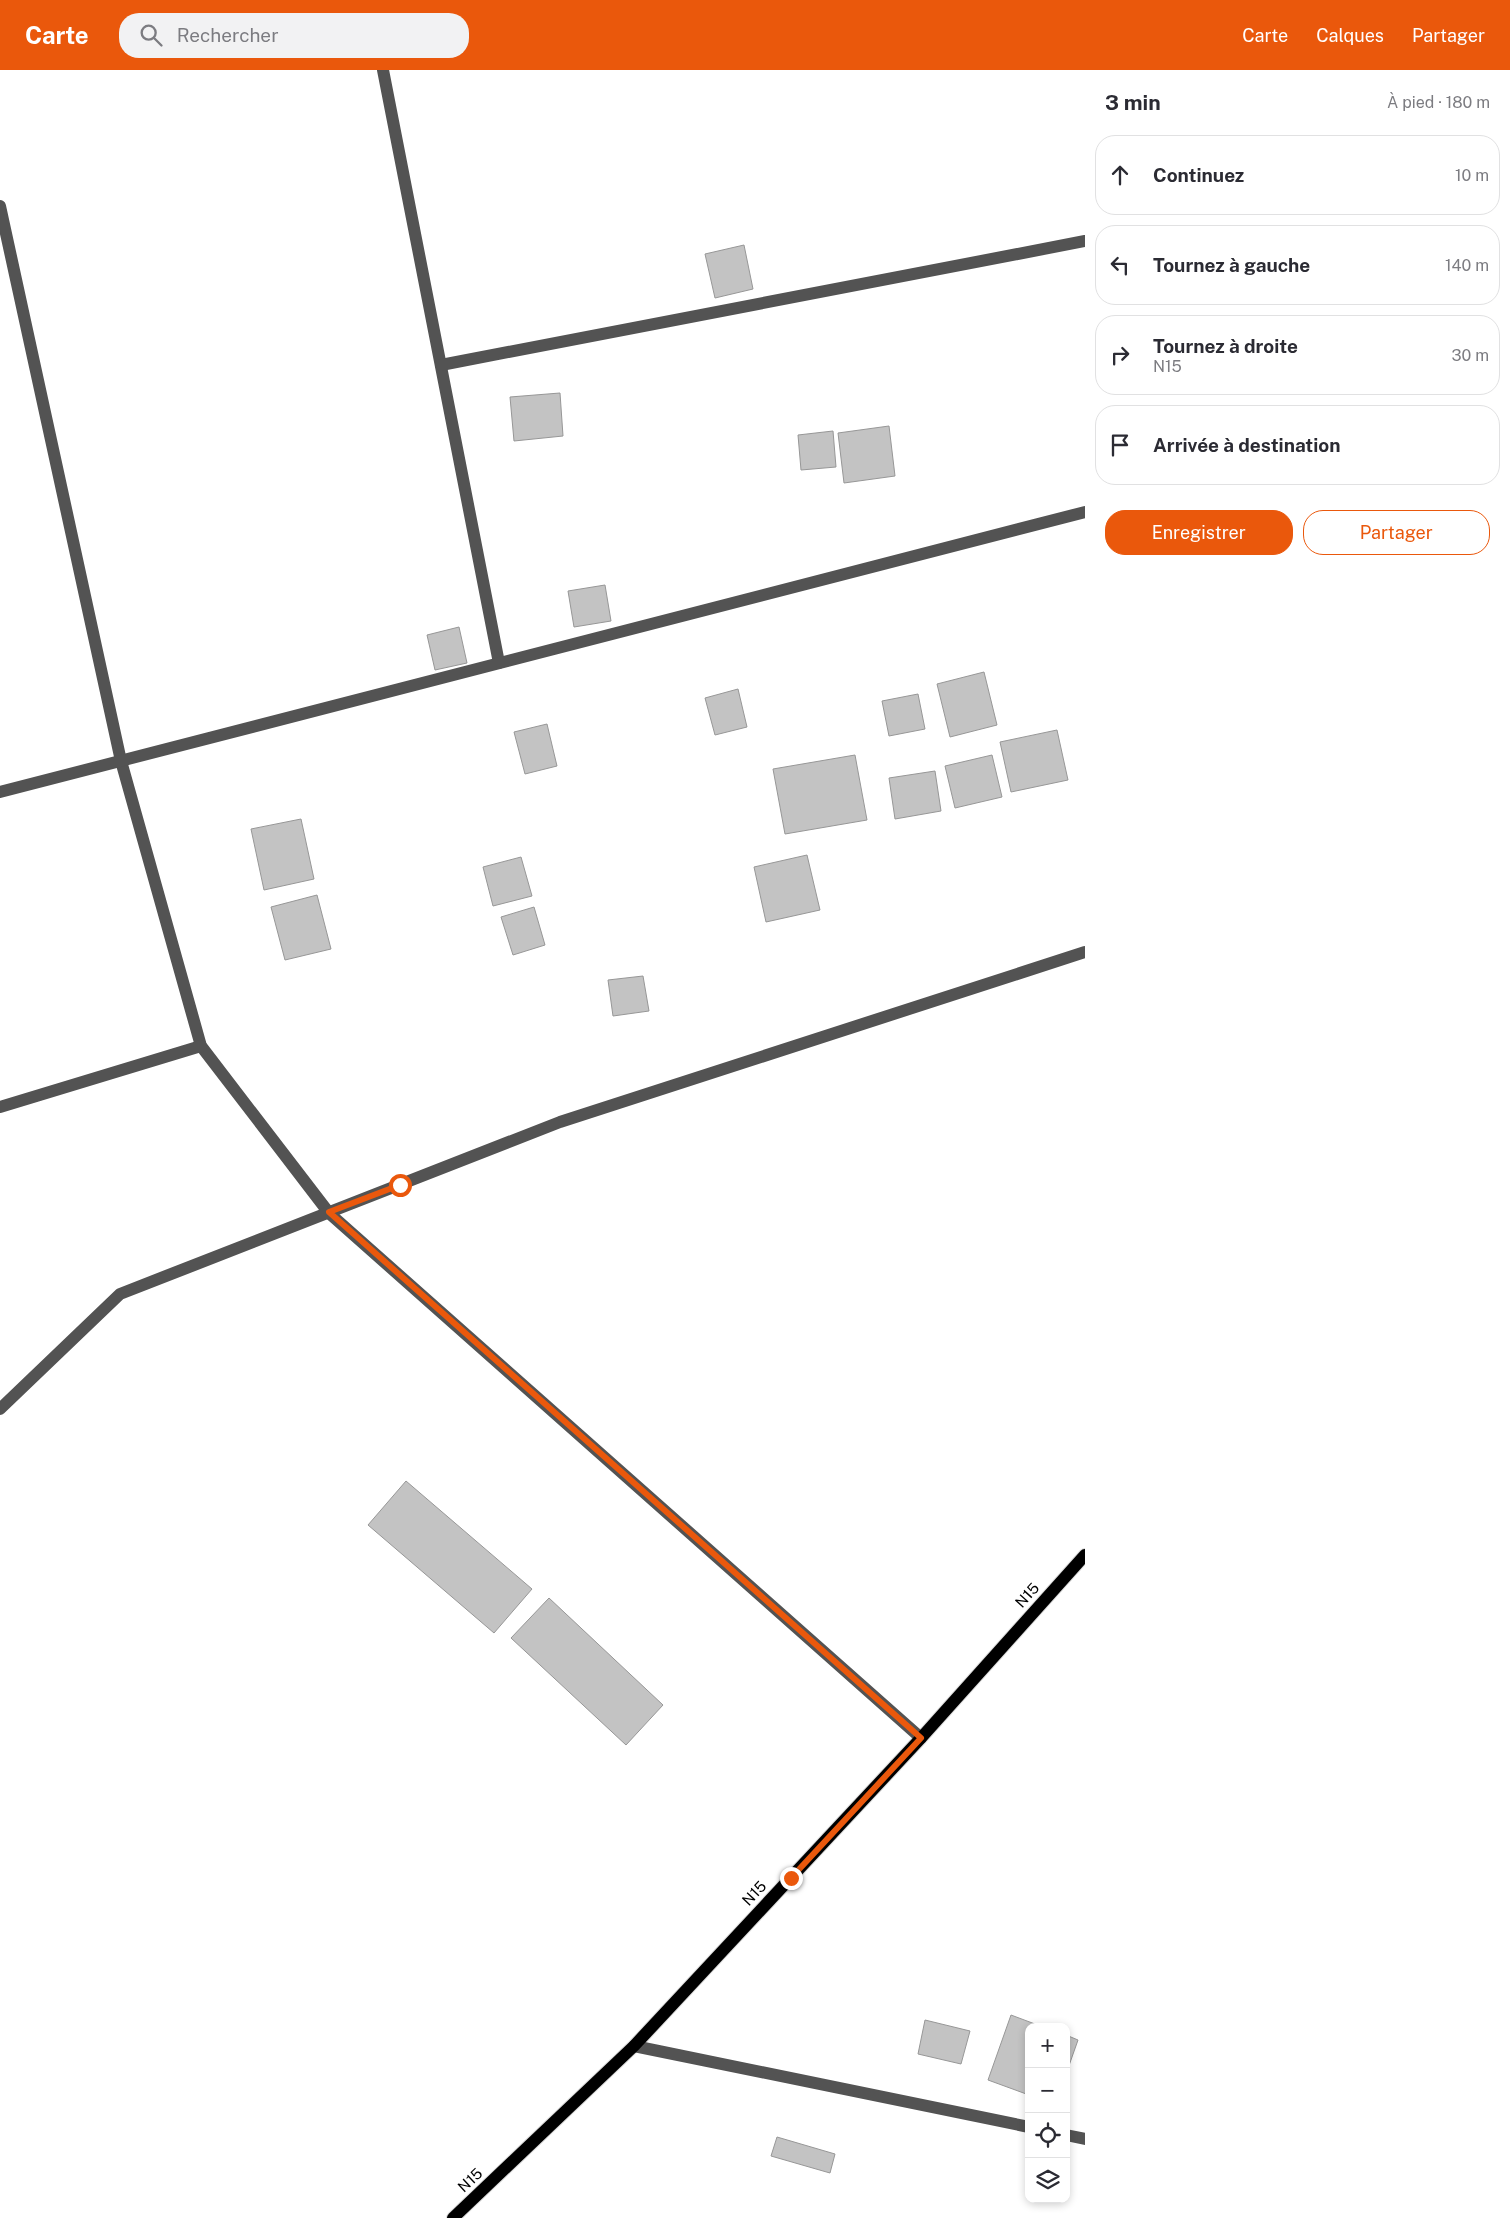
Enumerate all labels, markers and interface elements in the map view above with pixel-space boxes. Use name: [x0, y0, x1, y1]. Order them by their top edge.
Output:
search box: [119, 13, 469, 58]
text: Carte: [25, 21, 89, 49]
icon: search: [137, 21, 165, 49]
text: Rechercher: [177, 24, 279, 46]
text: Carte: [1242, 25, 1288, 46]
text: Calques: [1316, 25, 1384, 46]
text: Partager: [1412, 25, 1485, 46]
text: 3 min: [1105, 90, 1161, 115]
text: À pied · 180 m: [1387, 93, 1490, 112]
icon: ahead: [1106, 161, 1134, 189]
text: Continuez: [1153, 164, 1244, 186]
text: 10 m: [1455, 166, 1489, 185]
icon: left: [1106, 251, 1134, 279]
text: Tournez à gauche: [1153, 254, 1310, 276]
text: 140 m: [1445, 256, 1489, 275]
text: Tournez à droite: [1153, 335, 1298, 357]
icon: right: [1106, 341, 1134, 369]
text: 30 m: [1452, 346, 1489, 365]
text: N15: [1153, 357, 1182, 376]
icon: arrive: [1106, 431, 1134, 459]
text: Arrivée à destination: [1153, 434, 1341, 456]
button: Enregistrer: [1105, 510, 1293, 555]
button: Partager: [1303, 510, 1490, 555]
route start: [389, 1174, 412, 1197]
street label: N15: [1012, 1579, 1042, 1611]
route end: [780, 1867, 803, 1890]
street label: N15: [739, 1877, 769, 1909]
map controls: [1025, 2023, 1070, 2203]
button: +: [1025, 2023, 1070, 2068]
button: −: [1025, 2068, 1070, 2113]
button: locate: [1025, 2113, 1070, 2158]
button: layers: [1025, 2158, 1070, 2203]
street label: N15: [454, 2165, 486, 2195]

